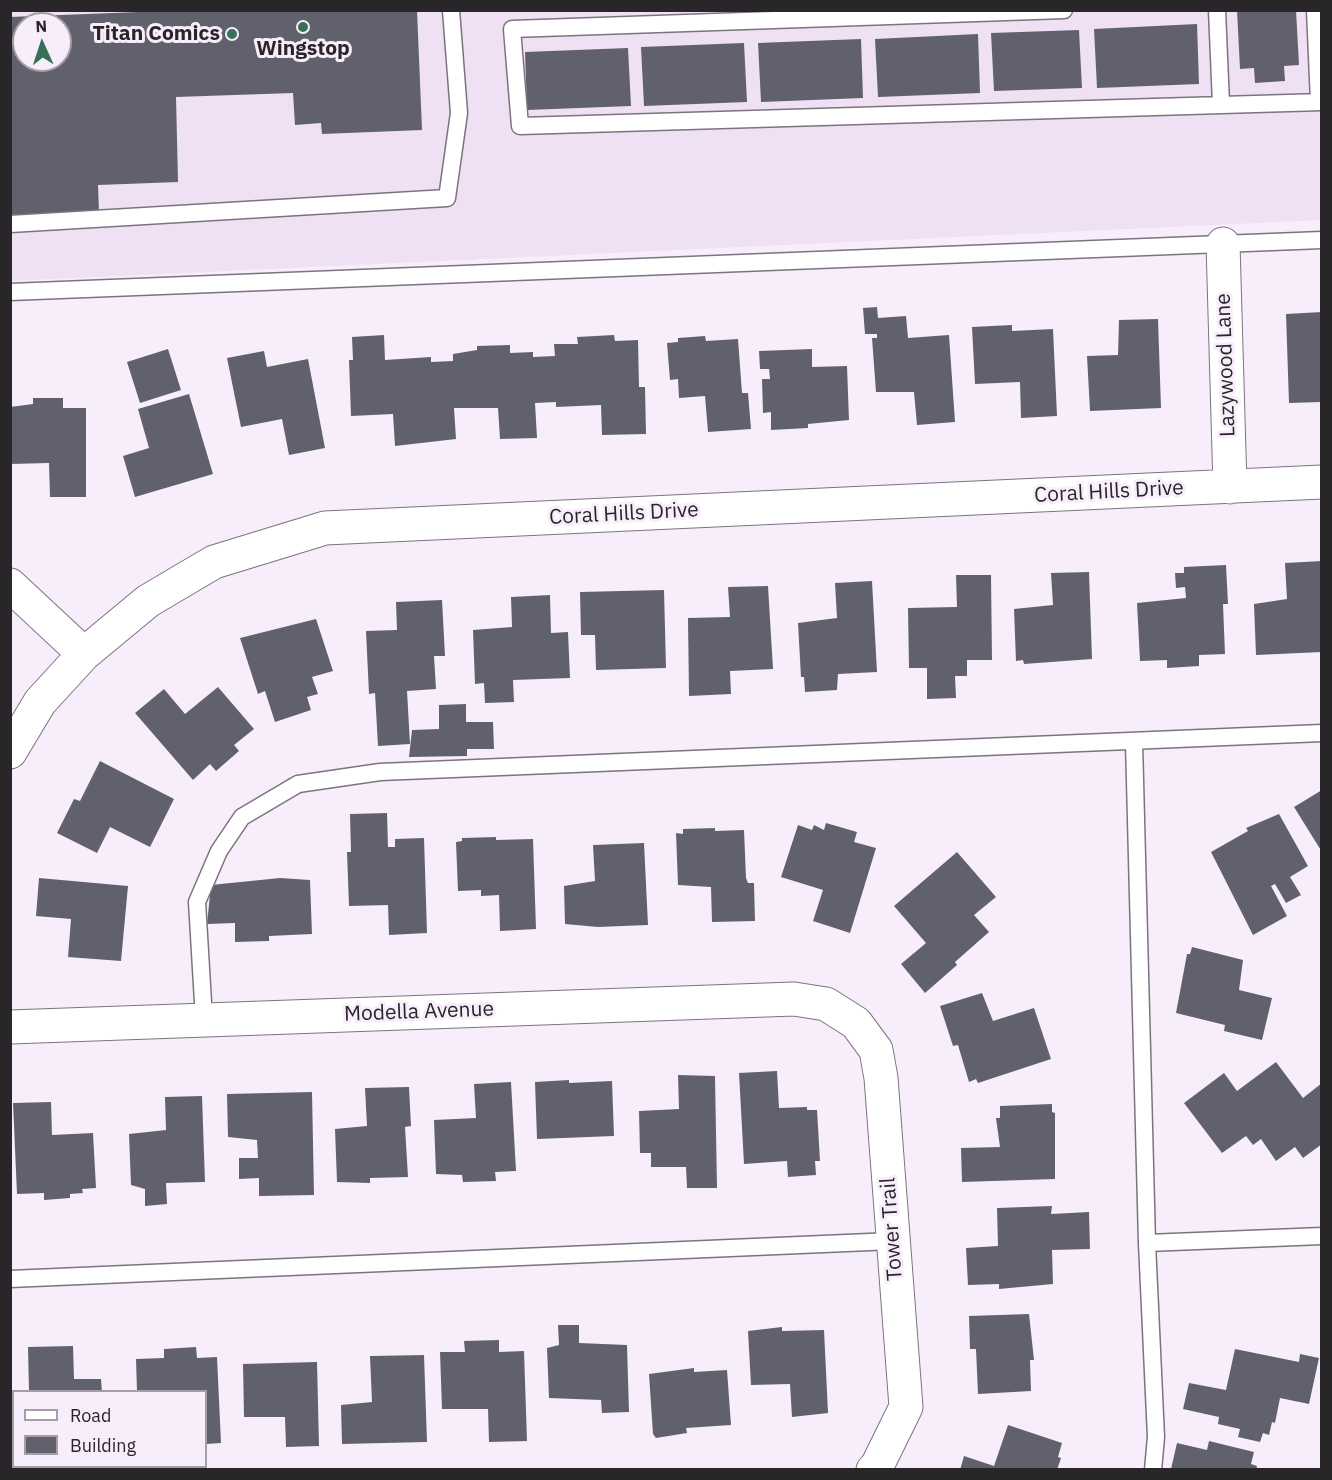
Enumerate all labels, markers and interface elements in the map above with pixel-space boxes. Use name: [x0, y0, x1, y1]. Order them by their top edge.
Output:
north arrow: [12, 12, 72, 72]
text: N: [35, 16, 47, 36]
marker: Wingstop: [296, 20, 310, 34]
place label: Titan Comics: [93, 21, 220, 47]
marker: Titan Comics: [225, 27, 239, 41]
place label: Wingstop: [256, 36, 350, 62]
street label: Lazywood Lane: [1211, 293, 1241, 437]
street label: Coral Hills Drive: [1034, 476, 1184, 508]
street label: Coral Hills Drive: [549, 498, 699, 530]
street label: Modella Avenue: [344, 997, 494, 1027]
street label: Tower Trail: [876, 1177, 908, 1281]
legend: [12, 1390, 207, 1468]
text: Road: [70, 1404, 111, 1427]
text: Building: [70, 1434, 136, 1457]

